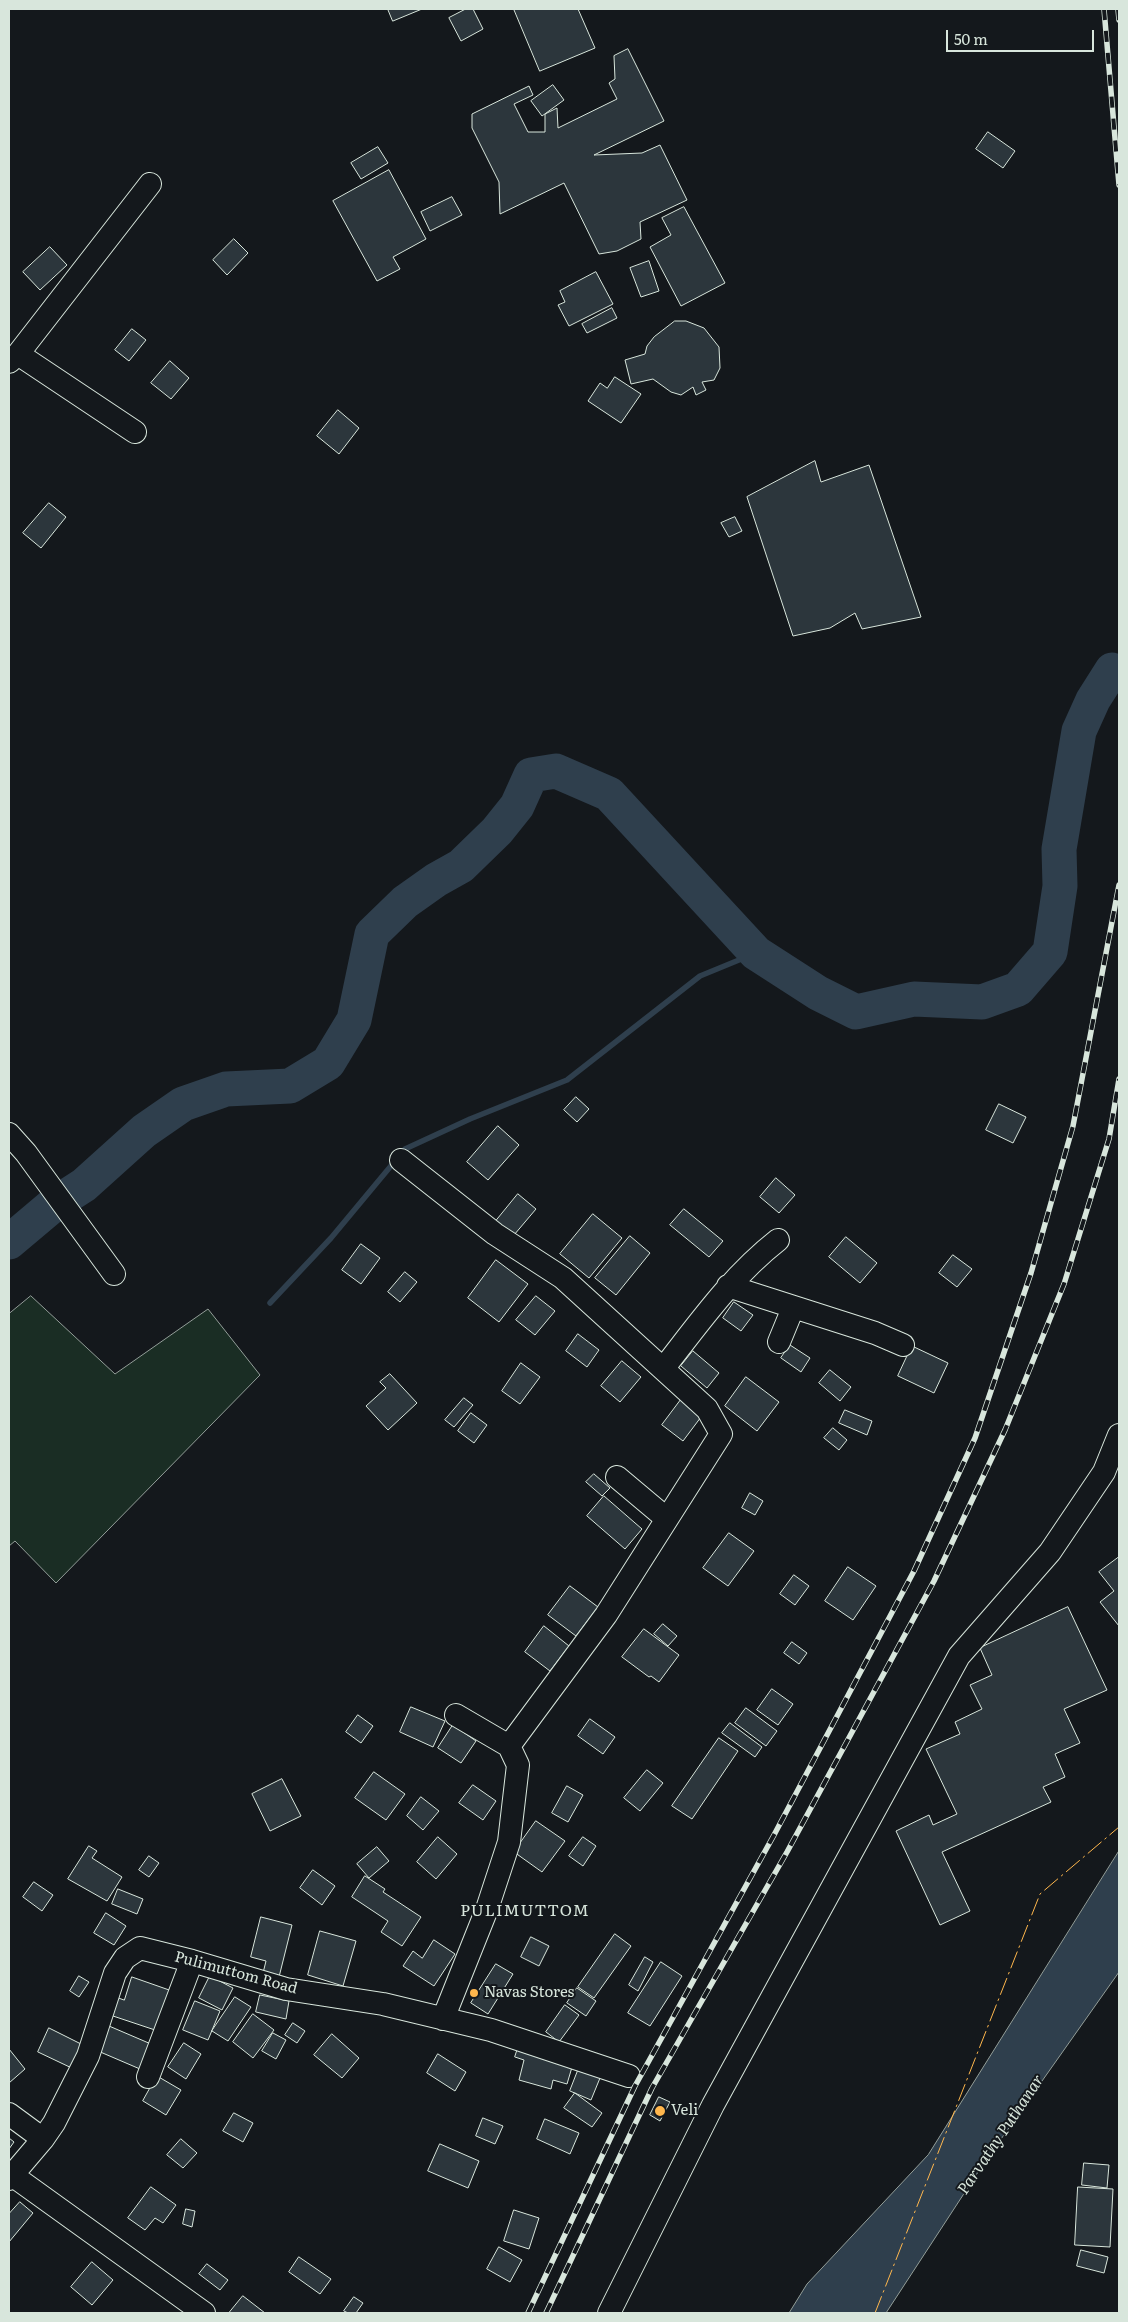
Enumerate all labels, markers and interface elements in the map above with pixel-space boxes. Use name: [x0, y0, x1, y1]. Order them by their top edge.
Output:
scale bar: [948, 20, 1096, 52]
text: 50 m: [954, 27, 988, 50]
district label: PULIMUTTOM: [459, 1901, 591, 1921]
street label: Pulimuttom Road: [173, 1948, 299, 1998]
place label: Navas Stores: [484, 1984, 574, 2002]
marker: Navas Stores: [468, 1987, 480, 1999]
water label: Parvathy Puthanar: [954, 2071, 1048, 2199]
place label: Veli: [671, 2102, 698, 2120]
marker: Veli: [653, 2104, 667, 2118]

